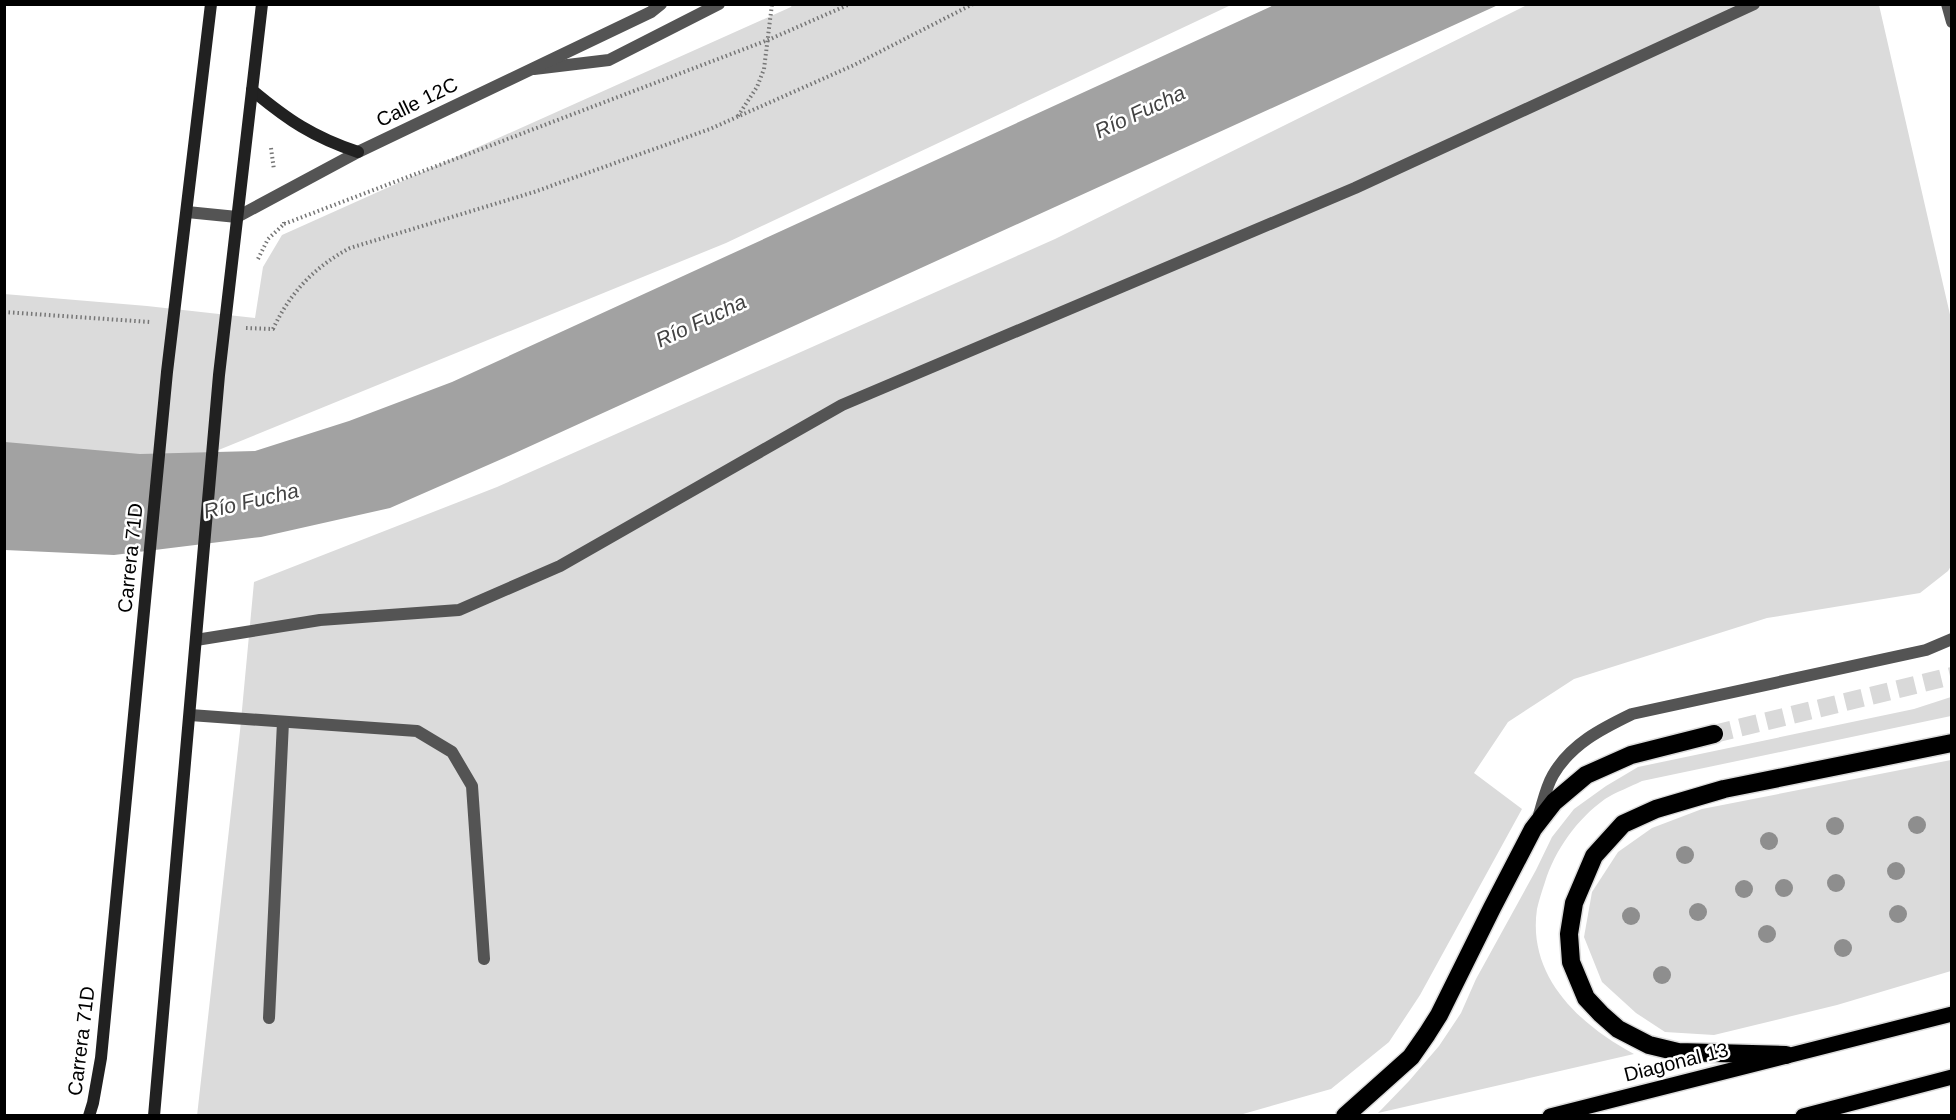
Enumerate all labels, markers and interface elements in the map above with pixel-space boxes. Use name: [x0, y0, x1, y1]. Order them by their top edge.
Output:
street label: Calle 12C: [373, 73, 461, 131]
water label: Río Fucha: [1091, 81, 1189, 142]
water label: Río Fucha: [652, 290, 750, 351]
water label: Río Fucha: [201, 478, 301, 523]
street label: Carrera 71D: [113, 502, 147, 614]
street label: Carrera 71D: [63, 985, 99, 1097]
street label: Diagonal 13: [1622, 1038, 1730, 1086]

